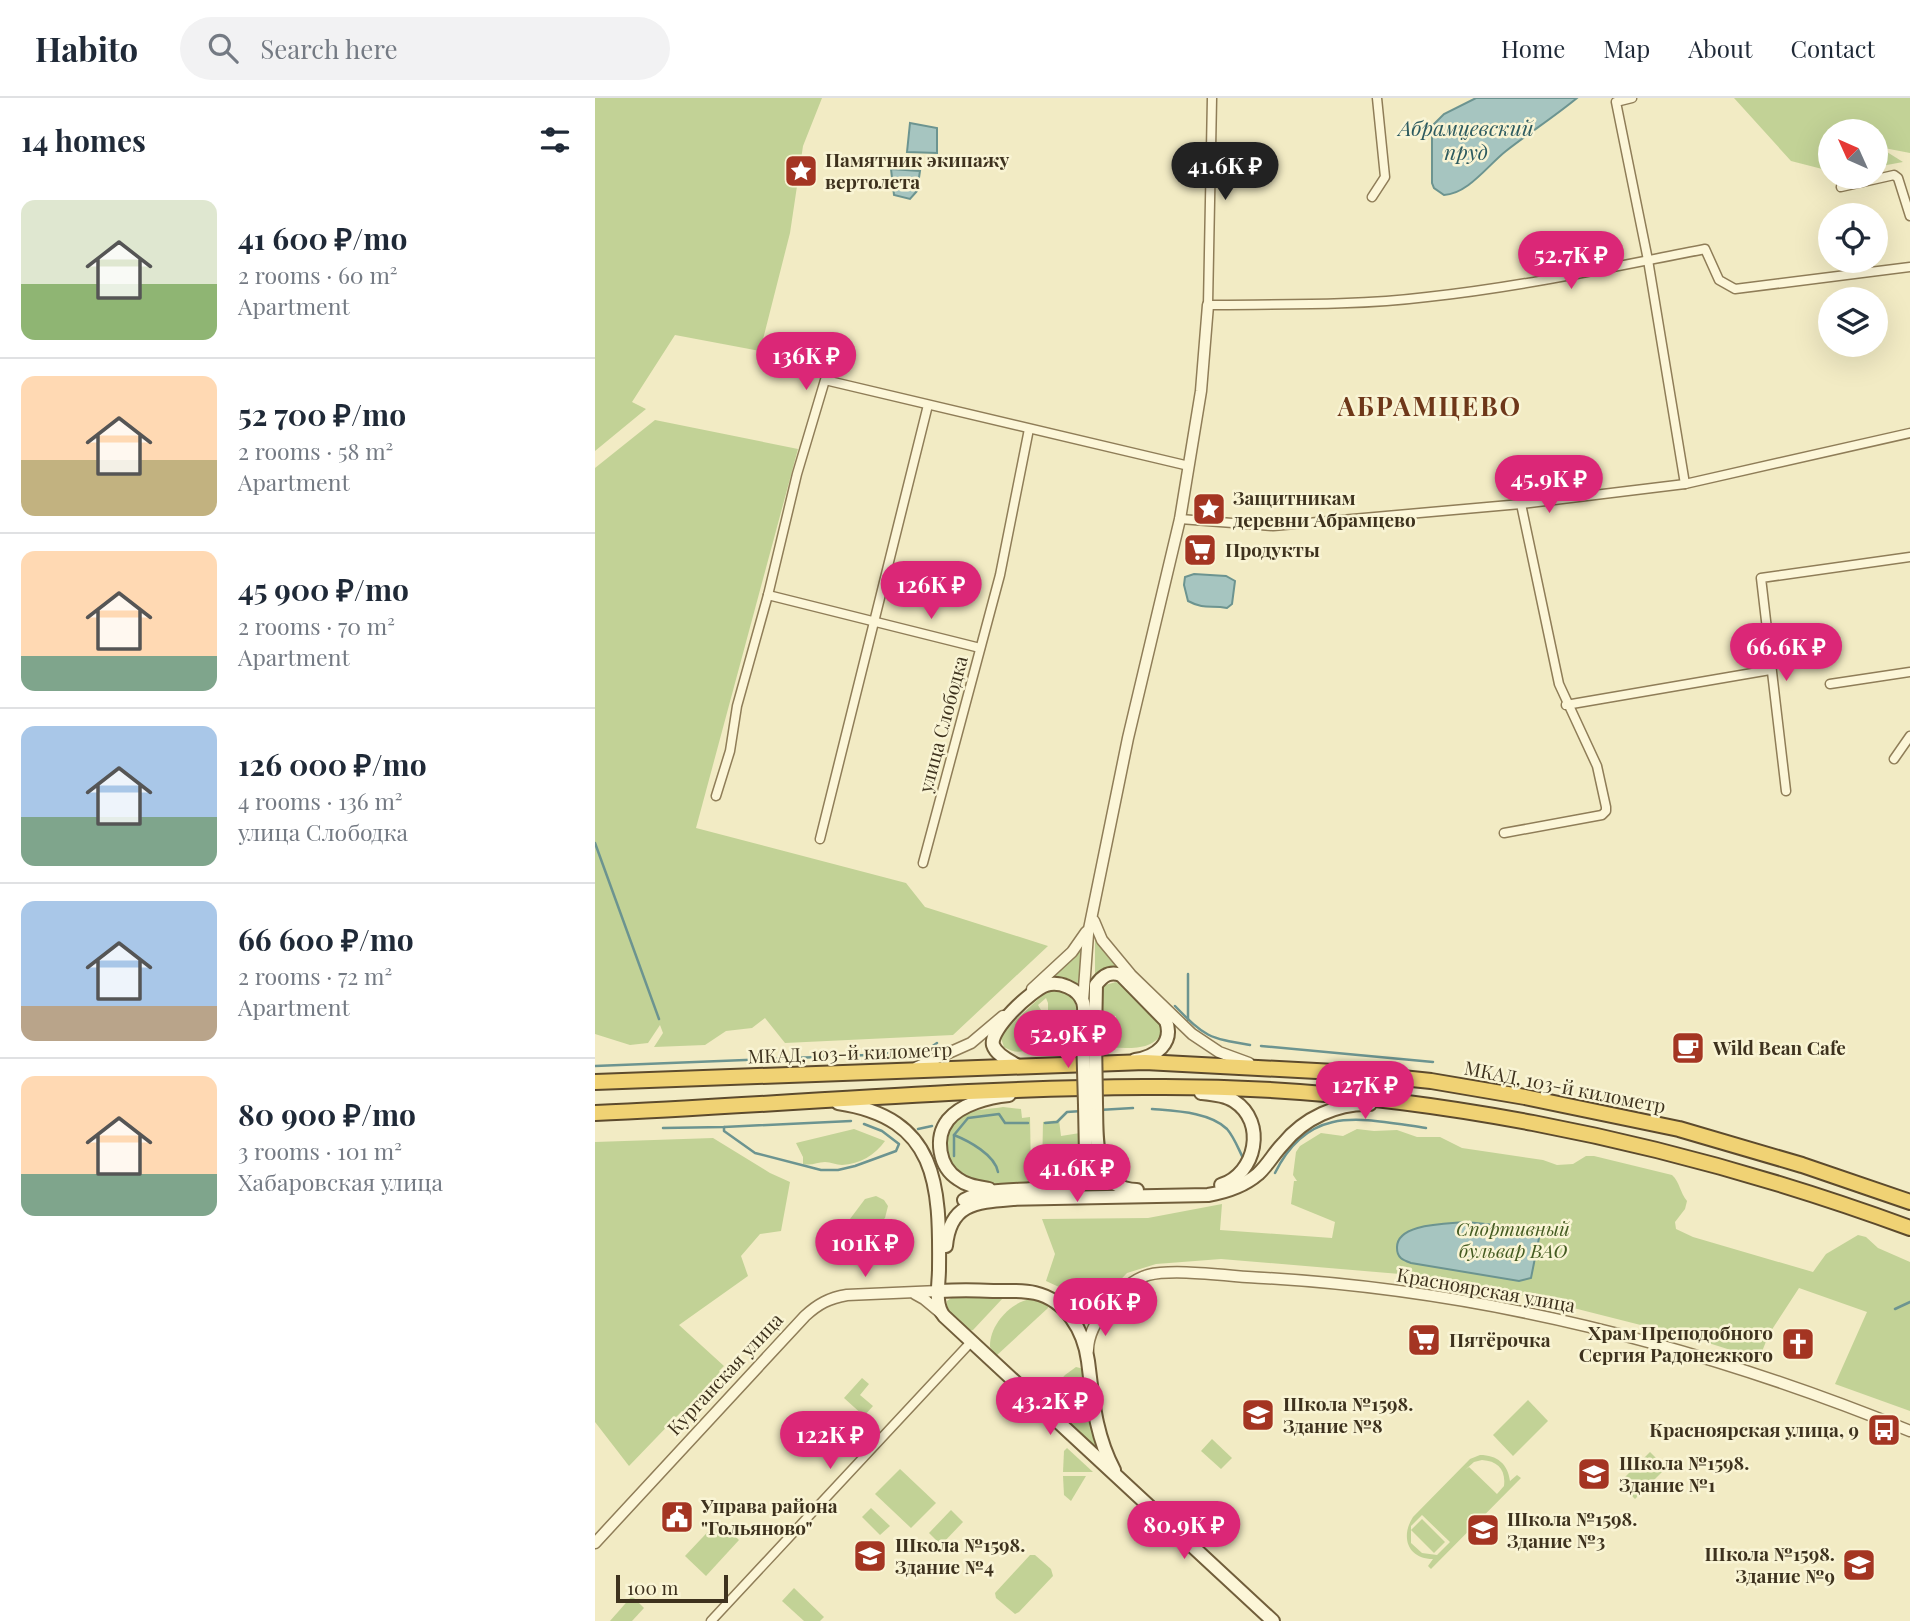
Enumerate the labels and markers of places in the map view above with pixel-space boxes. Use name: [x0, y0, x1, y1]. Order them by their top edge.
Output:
pin: 41.6K ₽: [1160, 142, 1290, 202]
place label: Памятник экипажу вертолета: [825, 146, 1009, 194]
place icon: Памятник экипажу вертолета: [782, 152, 820, 190]
pin: 52.7K ₽: [1506, 232, 1636, 291]
pin: 136K ₽: [749, 332, 863, 392]
pin: 45.9K ₽: [1484, 456, 1614, 515]
place label: Защитникам деревни Абрамцево: [1233, 484, 1416, 532]
place icon: Защитникам деревни Абрамцево: [1190, 490, 1228, 528]
supermarket icon: Продукты: [1181, 531, 1219, 569]
place label: Продукты: [1225, 536, 1320, 562]
pin: 126K ₽: [874, 561, 988, 621]
pin: 66.6K ₽: [1721, 624, 1851, 683]
pin: 52.9K ₽: [1003, 1010, 1133, 1070]
cafe icon: Wild Bean Cafe: [1669, 1029, 1707, 1067]
place label: Wild Bean Cafe: [1712, 1034, 1846, 1060]
pin: 127K ₽: [1308, 1062, 1422, 1121]
pin: 41.6K ₽: [1012, 1144, 1142, 1204]
pin: 101K ₽: [808, 1220, 922, 1279]
pin: 106K ₽: [1048, 1278, 1162, 1338]
place label: Храм Преподобного Сергия Радонежкого: [1579, 1319, 1773, 1367]
supermarket icon: Пятёрочка: [1405, 1321, 1443, 1359]
church icon: Храм Преподобного Сергия Радонежкого: [1779, 1325, 1817, 1363]
place label: Пятёрочка: [1449, 1326, 1551, 1352]
pin: 43.2K ₽: [985, 1378, 1115, 1437]
place label: Школа №1598. Здание №8: [1283, 1390, 1413, 1438]
school or university icon: Школа №1598. Здание №8: [1239, 1396, 1277, 1434]
bus stop icon: Красноярская улица, 9: [1865, 1411, 1903, 1449]
pin: 122K ₽: [773, 1412, 887, 1471]
place label: Красноярская улица, 9: [1649, 1416, 1859, 1442]
place label: Школа №1598. Здание №1: [1619, 1449, 1749, 1497]
school or university icon: Школа №1598. Здание №1: [1575, 1455, 1613, 1493]
place label: Управа района "Гольяново": [700, 1492, 838, 1540]
public building icon: Управа района "Гольяново": [658, 1498, 696, 1536]
pin: 80.9K ₽: [1119, 1502, 1249, 1561]
place label: Школа №1598. Здание №3: [1507, 1505, 1637, 1553]
school or university icon: Школа №1598. Здание №3: [1464, 1511, 1502, 1549]
place label: Школа №1598. Здание №4: [895, 1531, 1025, 1579]
school or university icon: Школа №1598. Здание №4: [851, 1537, 889, 1575]
place label: Школа №1598. Здание №9: [1705, 1540, 1835, 1588]
school or university icon: Школа №1598. Здание №9: [1840, 1546, 1878, 1584]

